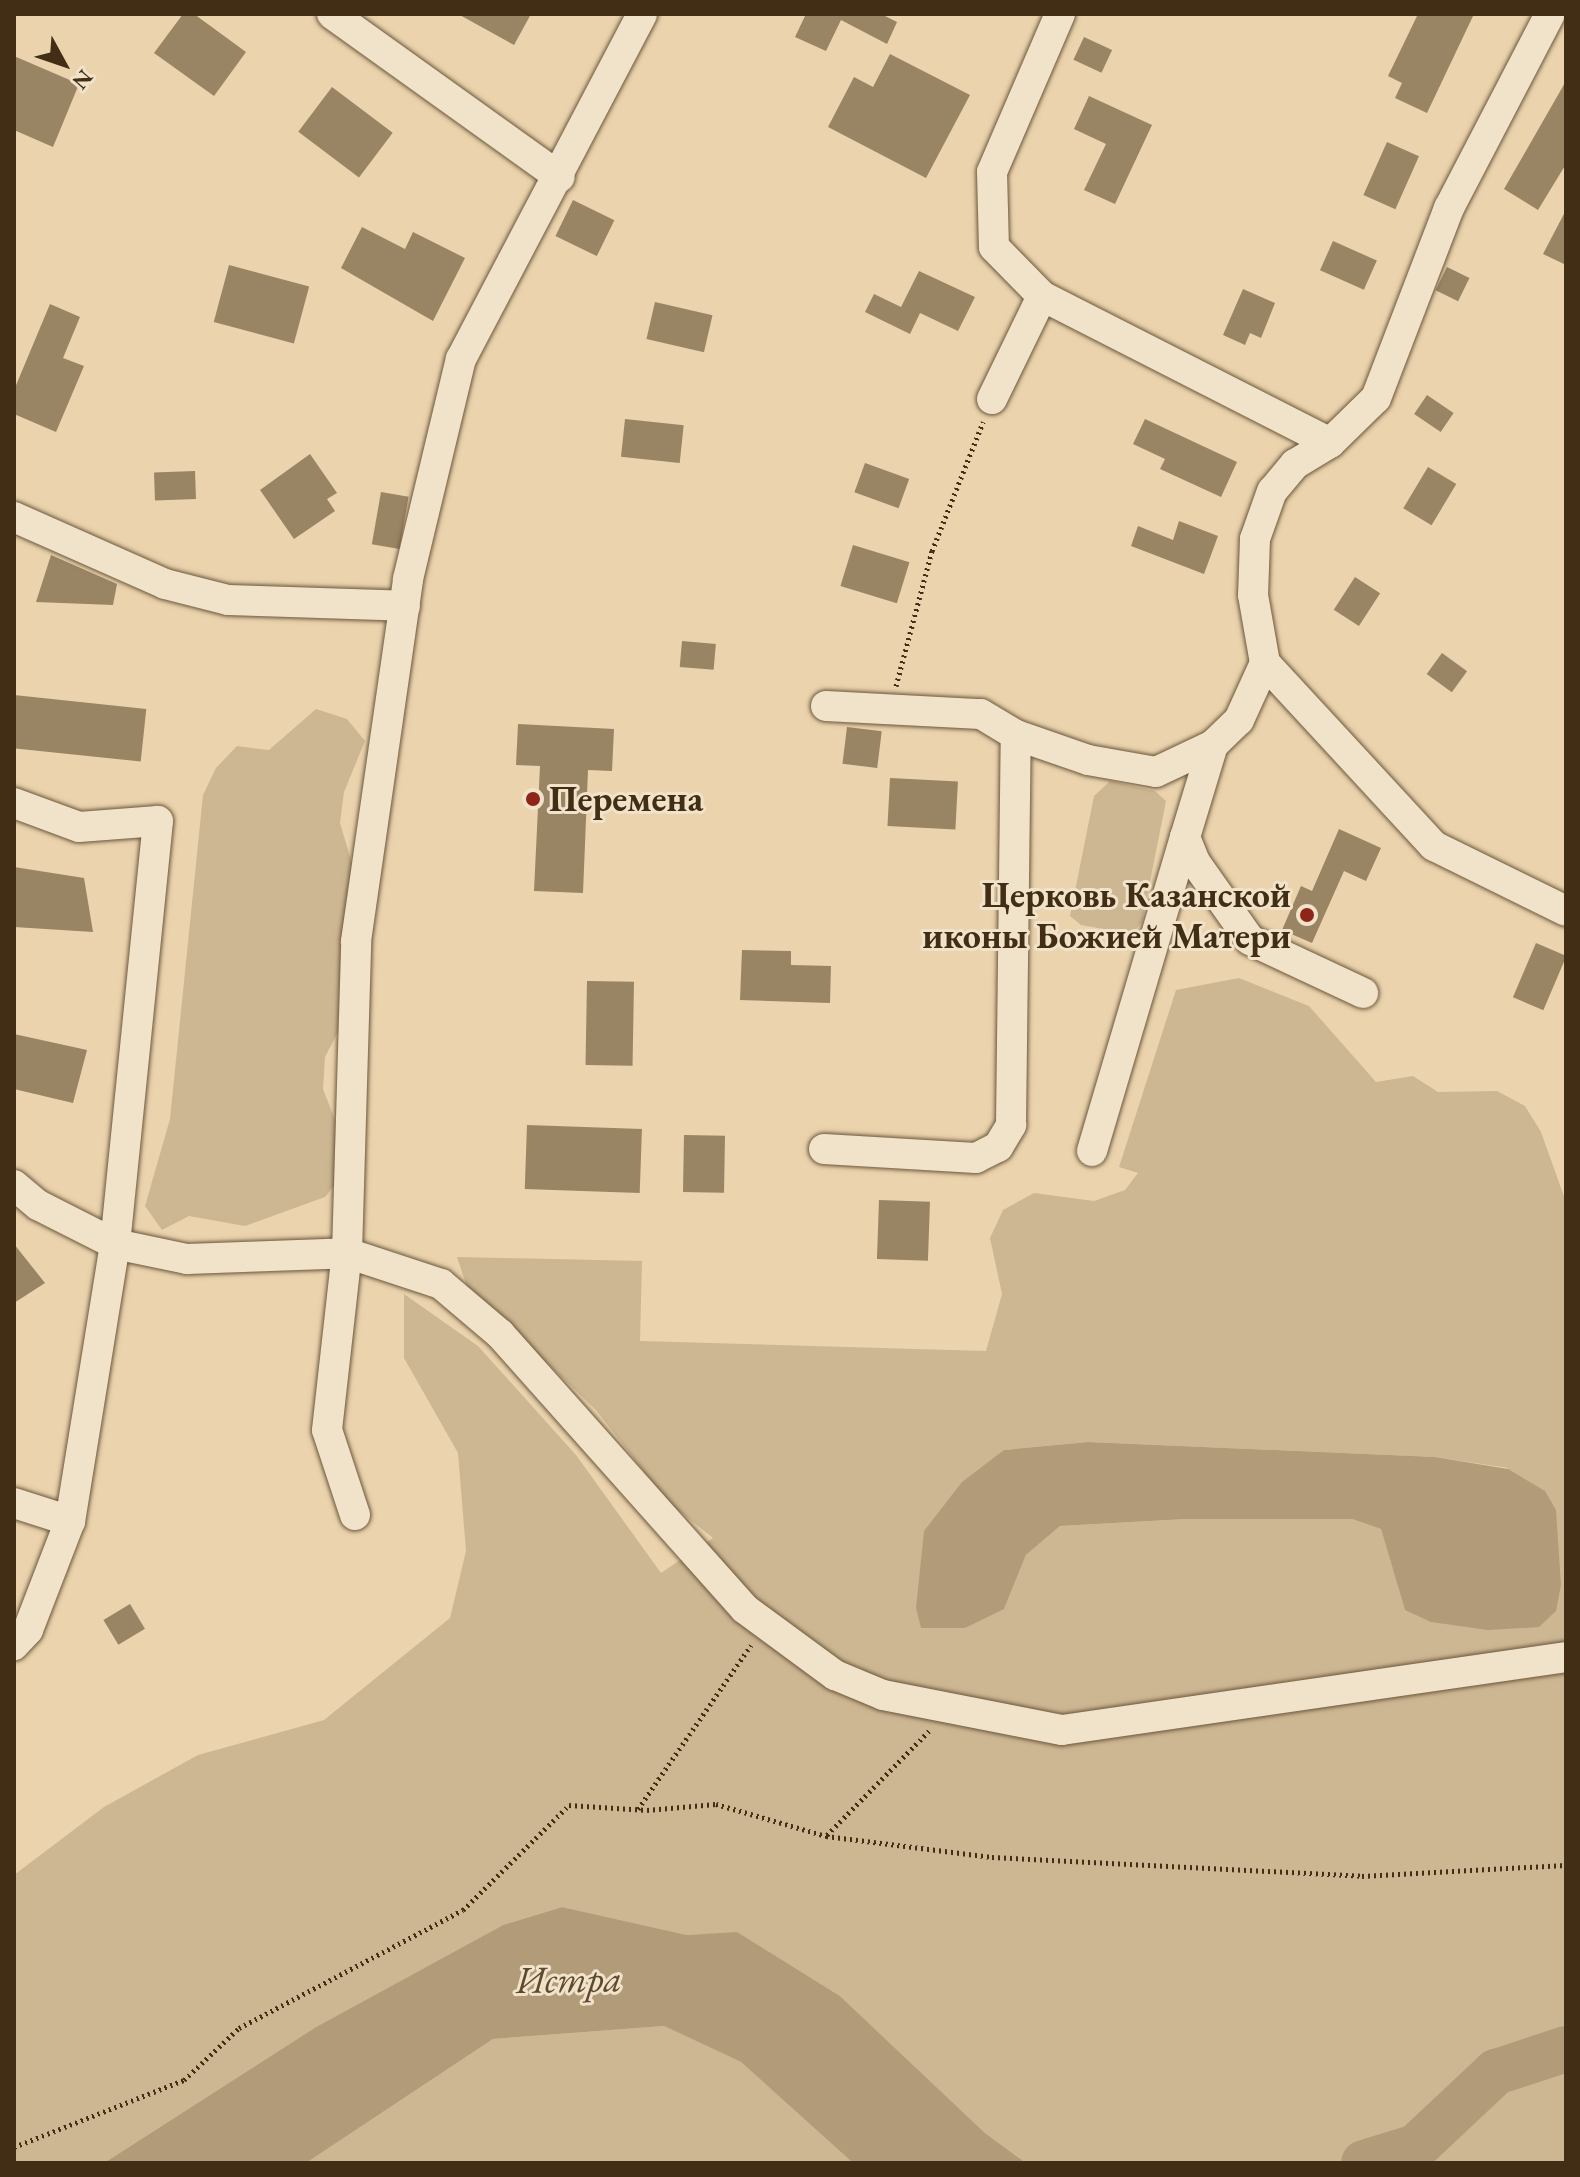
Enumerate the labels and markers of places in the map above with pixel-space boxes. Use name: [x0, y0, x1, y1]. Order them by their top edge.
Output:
place label: Перемена: [549, 777, 703, 821]
marker: Перемена: [524, 790, 542, 808]
place label: Церковь Казанской иконы Божией Матери: [922, 872, 1291, 957]
marker: Церковь Казанской иконы Божией Матери: [1298, 906, 1316, 924]

